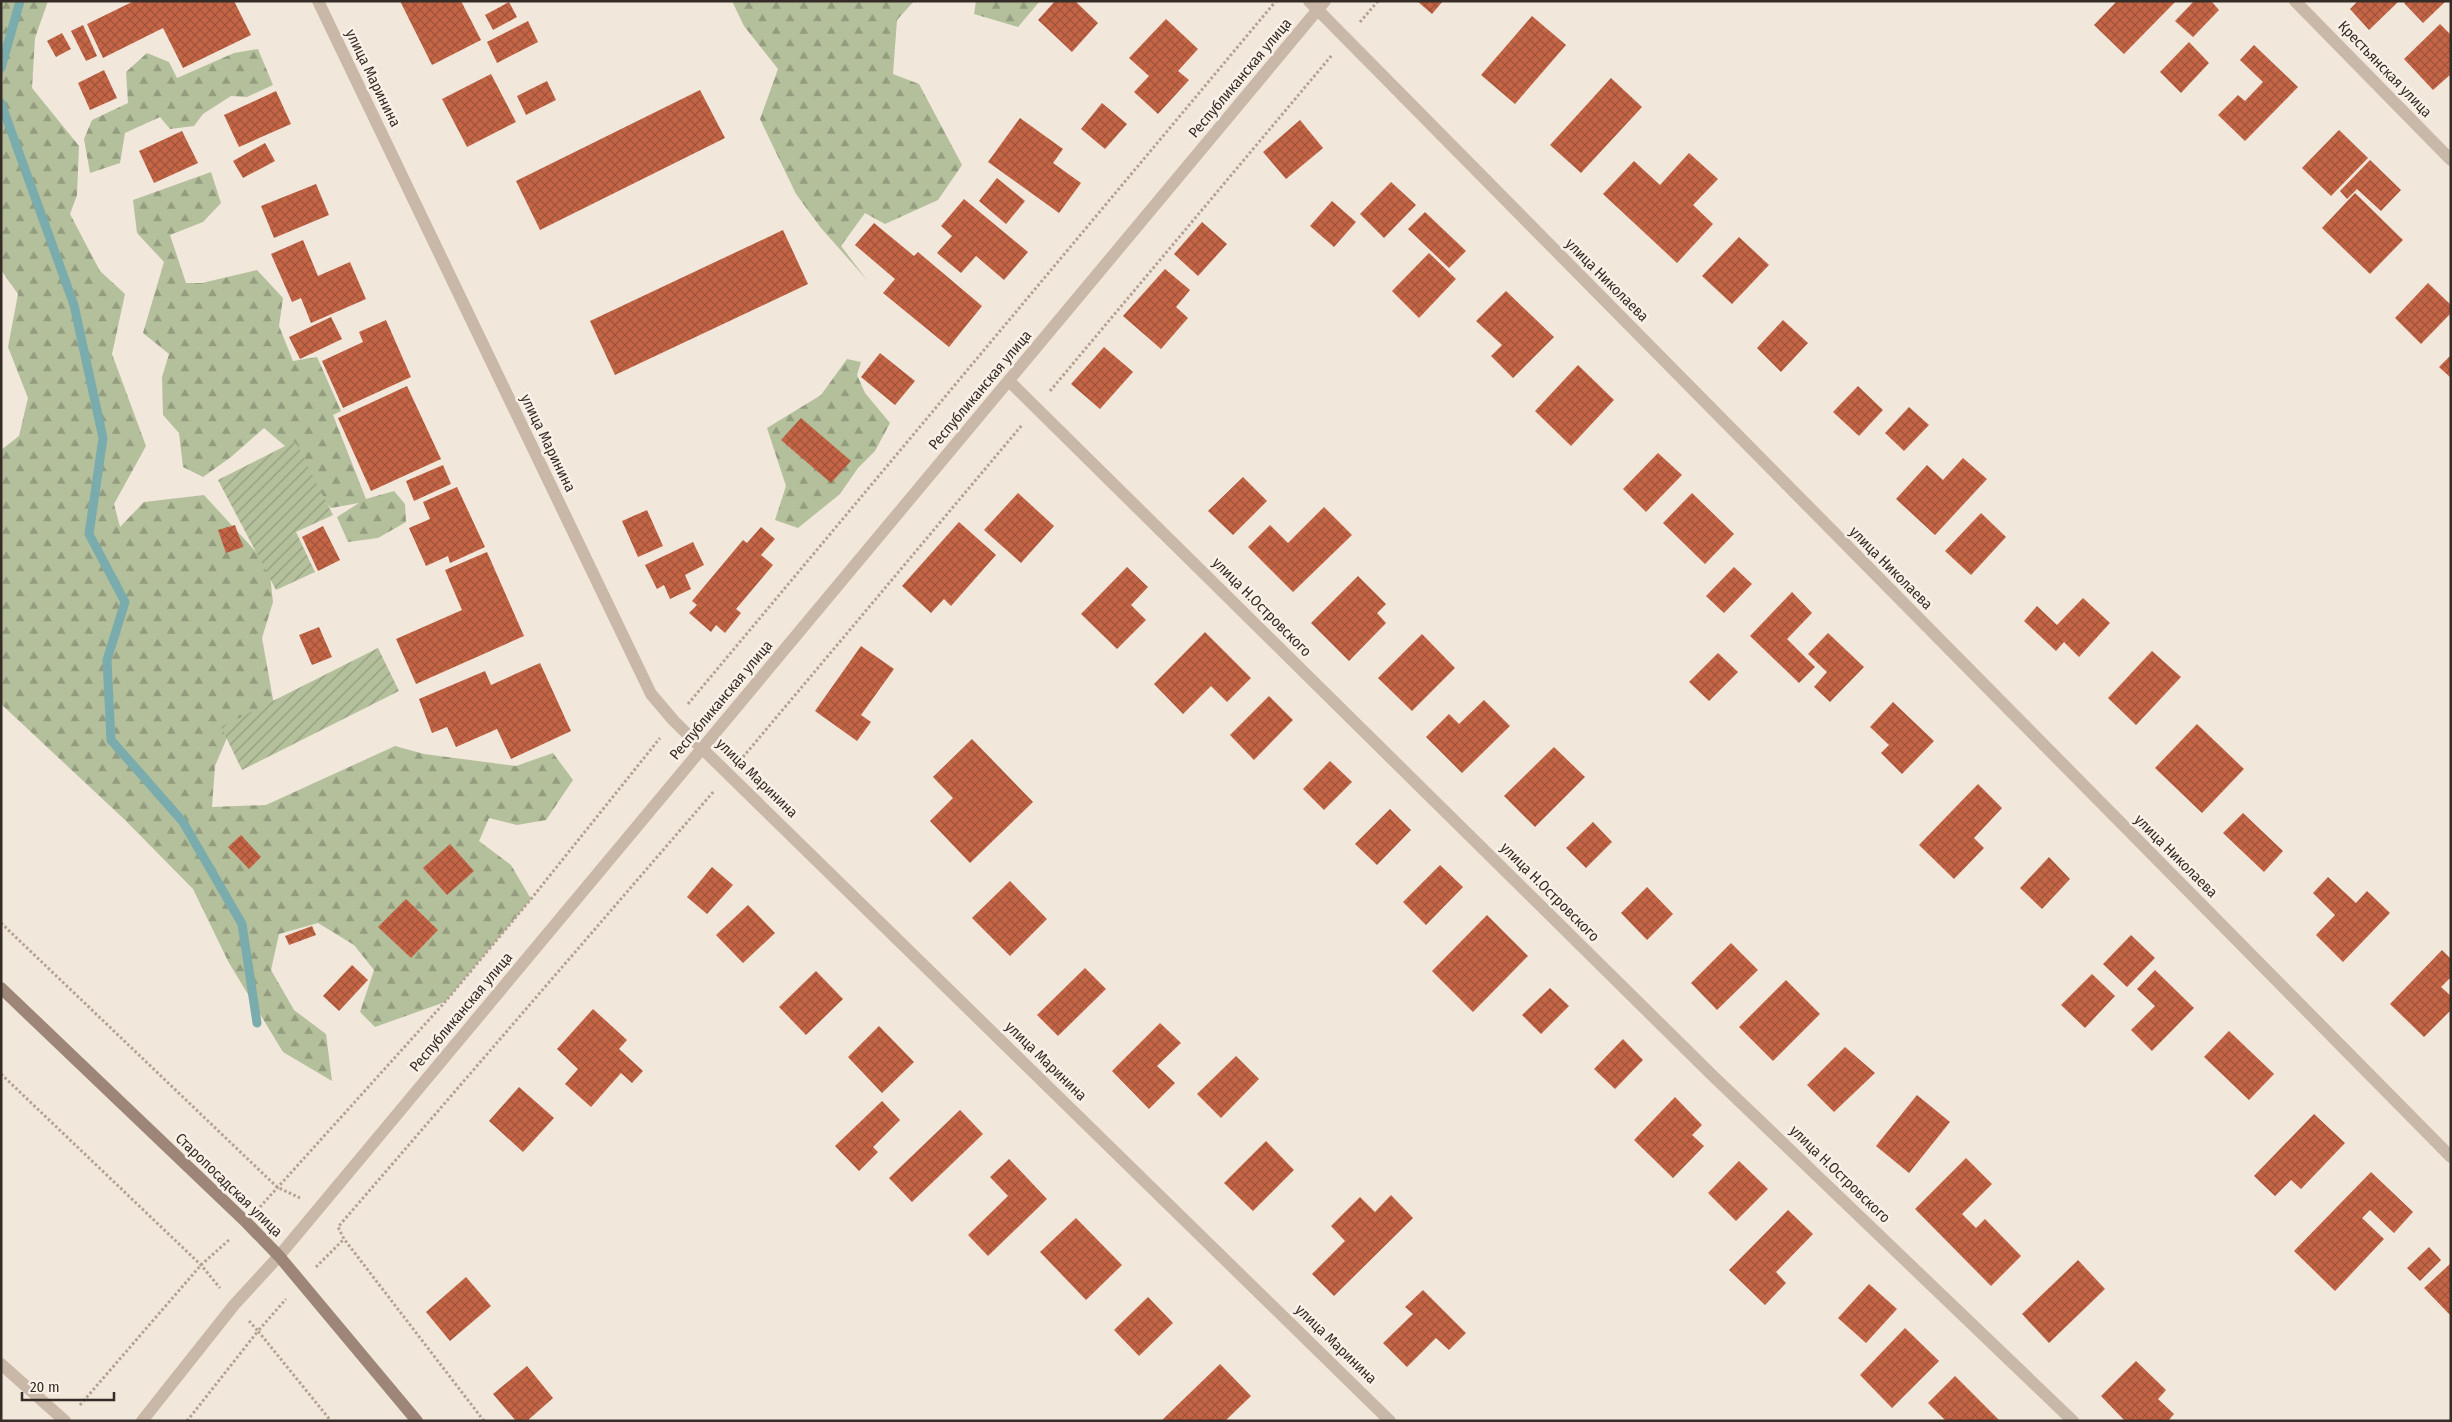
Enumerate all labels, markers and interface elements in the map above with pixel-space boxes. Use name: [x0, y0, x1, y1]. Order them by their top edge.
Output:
street label: Республиканская улица: [1185, 15, 1295, 141]
street label: Крестьянская улица: [2334, 17, 2436, 121]
street label: улица Маринина: [342, 26, 404, 130]
street label: улица Николаева: [1562, 235, 1652, 325]
street label: Республиканская улица: [925, 327, 1035, 453]
street label: улица Маринина: [517, 391, 579, 495]
street label: улица Николаева: [1846, 523, 1936, 613]
street label: улица Н.Островского: [1209, 554, 1315, 660]
street label: Республиканская улица: [666, 637, 776, 763]
street label: улица Маринина: [712, 735, 802, 821]
street label: улица Николаева: [2131, 811, 2221, 901]
street label: улица Н.Островского: [1497, 839, 1603, 945]
street label: Республиканская улица: [406, 949, 516, 1075]
street label: улица Маринина: [1001, 1018, 1091, 1104]
street label: улица Н.Островского: [1786, 1121, 1894, 1227]
street label: Старопосадская улица: [172, 1129, 286, 1241]
street label: улица Маринина: [1291, 1301, 1381, 1387]
scale bar: [22, 1370, 115, 1402]
text: 20 m: [30, 1378, 60, 1396]

